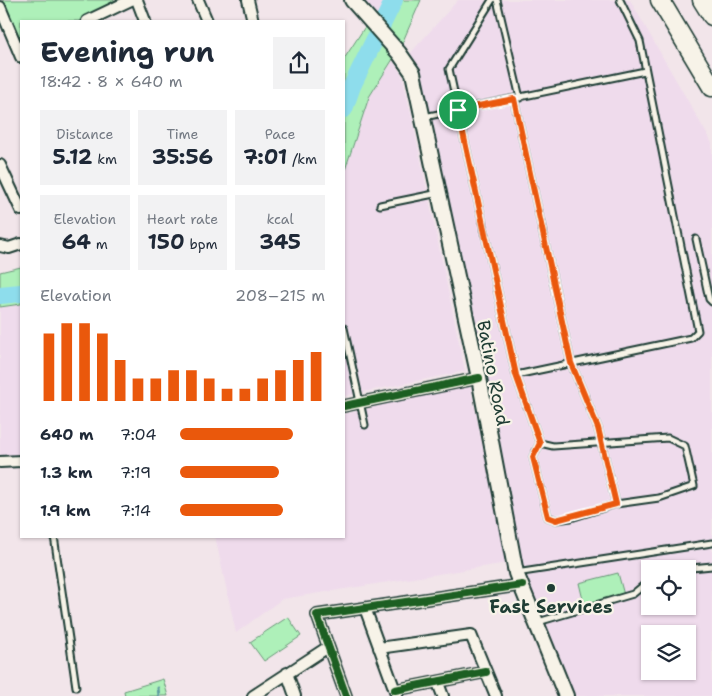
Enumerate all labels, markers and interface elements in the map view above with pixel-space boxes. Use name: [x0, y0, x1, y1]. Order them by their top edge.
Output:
text: Evening run: [40, 33, 215, 71]
button: share: [273, 37, 325, 89]
text: 18:42 · 8 × 640 m: [40, 71, 183, 92]
pin: [437, 89, 479, 131]
icon: arrive: [444, 96, 472, 124]
text: Distance: [56, 125, 114, 143]
text: Time: [166, 125, 199, 143]
text: Pace: [265, 125, 296, 143]
text: 5.12: [53, 143, 93, 171]
text: 35:56: [152, 143, 213, 171]
text: 7:01: [243, 143, 287, 171]
text: km: [93, 150, 117, 168]
text: /km: [287, 150, 317, 168]
text: Elevation: [53, 210, 116, 228]
text: Heart rate: [147, 210, 218, 228]
text: kcal: [267, 210, 294, 228]
text: 64: [62, 228, 91, 256]
text: 150: [147, 228, 185, 256]
text: 345: [259, 228, 301, 256]
text: m: [91, 235, 108, 253]
text: bpm: [185, 235, 218, 253]
text: Elevation: [40, 285, 112, 306]
text: 208–215 m: [235, 285, 325, 306]
street label: Batino Road: [471, 318, 515, 428]
text: 640 m: [40, 424, 94, 445]
text: 7:04: [120, 424, 156, 445]
text: 1.3 km: [40, 462, 93, 483]
text: 7:19: [120, 462, 151, 483]
text: 1.9 km: [40, 500, 91, 521]
text: 7:14: [120, 500, 151, 521]
map controls: [641, 560, 696, 680]
button: locate: [641, 560, 696, 615]
marker: Fast Services: [545, 582, 557, 594]
place label: Fast Services: [489, 595, 613, 619]
button: layers: [641, 625, 696, 680]

